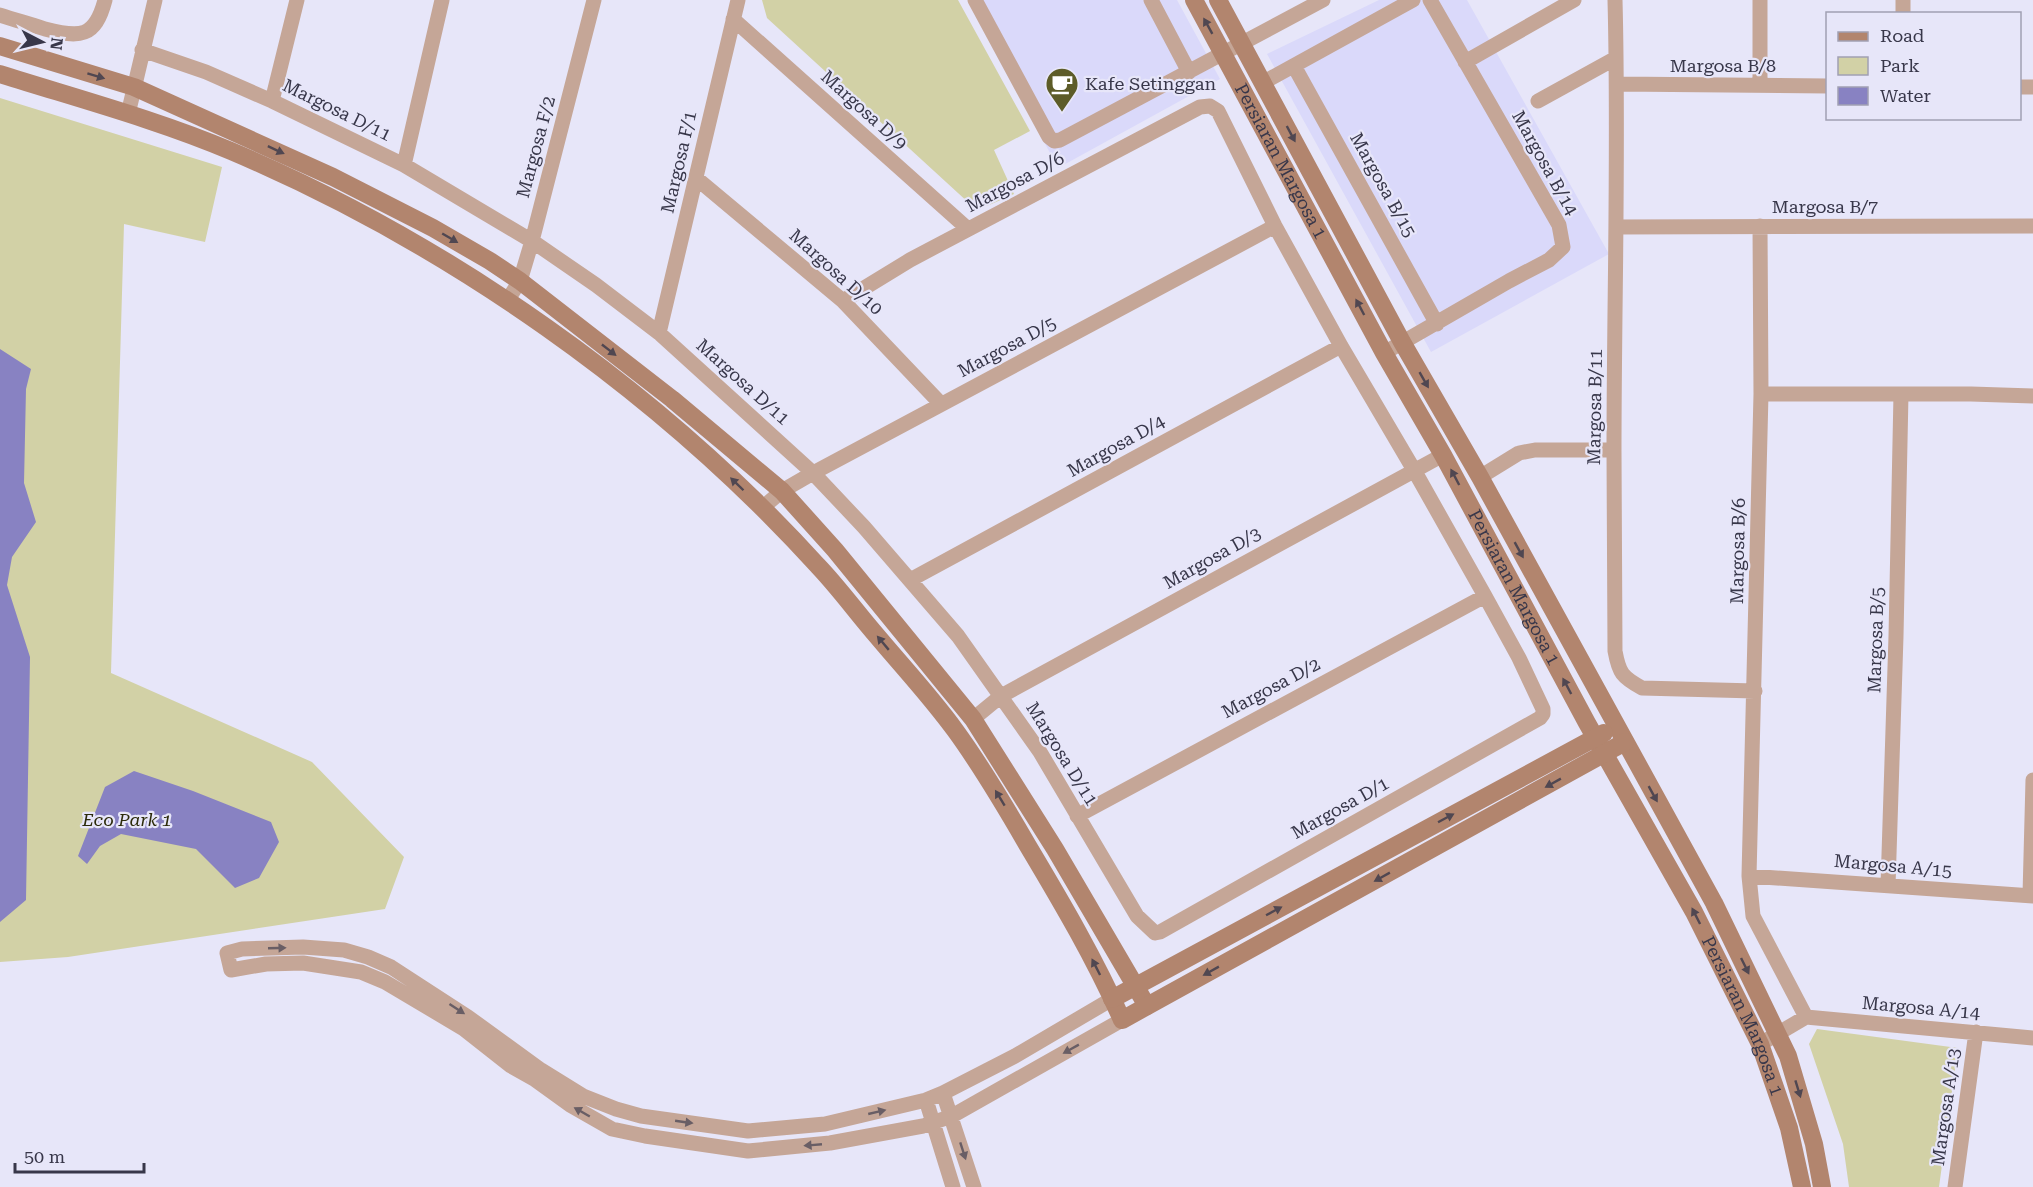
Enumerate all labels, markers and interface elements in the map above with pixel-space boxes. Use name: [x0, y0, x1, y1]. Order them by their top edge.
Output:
north arrow: [12, 12, 72, 72]
legend: [1826, 12, 2021, 120]
one-way arrow: [1203, 17, 1213, 34]
text: Road: [1880, 25, 1925, 46]
text: N: [46, 36, 67, 51]
street label: Margosa B/8: [1670, 55, 1776, 76]
text: Park: [1880, 55, 1920, 76]
street label: Margosa D/9: [817, 66, 912, 154]
cafe icon: Kafe Setinggan: [1044, 66, 1080, 113]
one-way arrow: [87, 71, 105, 81]
place label: Kafe Setinggan: [1085, 73, 1217, 94]
street label: Margosa D/11: [280, 74, 395, 145]
street label: Persiaran Margosa 1: [1231, 80, 1332, 242]
text: Water: [1880, 85, 1931, 106]
street label: Margosa F/2: [512, 94, 559, 200]
street label: Margosa B/14: [1508, 107, 1583, 219]
street label: Margosa F/1: [657, 109, 700, 215]
one-way arrow: [1286, 125, 1296, 143]
street label: Margosa B/15: [1346, 129, 1421, 241]
one-way arrow: [267, 146, 284, 155]
street label: Margosa D/6: [962, 147, 1067, 216]
street label: Margosa B/7: [1772, 196, 1878, 217]
street label: Margosa D/10: [785, 224, 887, 319]
one-way arrow: [442, 233, 459, 243]
one-way arrow: [1355, 299, 1365, 316]
street label: Margosa D/5: [954, 312, 1059, 381]
street label: Margosa D/11: [692, 334, 794, 429]
one-way arrow: [601, 344, 617, 357]
street label: Margosa B/11: [1583, 349, 1606, 465]
one-way arrow: [1419, 371, 1429, 388]
street label: Margosa D/4: [1063, 410, 1168, 481]
one-way arrow: [1450, 469, 1460, 486]
one-way arrow: [730, 477, 744, 491]
street label: Margosa B/6: [1726, 498, 1749, 604]
street label: Persiaran Margosa 1: [1464, 506, 1565, 668]
street label: Margosa D/3: [1159, 522, 1264, 593]
one-way arrow: [1514, 541, 1524, 558]
street label: Margosa B/5: [1863, 586, 1888, 693]
one-way arrow: [876, 635, 889, 651]
street label: Margosa D/2: [1218, 653, 1323, 722]
one-way arrow: [1562, 678, 1572, 695]
street label: Margosa D/11: [1022, 698, 1103, 809]
street label: Margosa D/1: [1287, 772, 1392, 843]
one-way arrow: [1545, 778, 1562, 788]
one-way arrow: [1648, 786, 1659, 802]
one-way arrow: [995, 789, 1005, 806]
park label: Eco Park 1: [81, 809, 172, 830]
one-way arrow: [1438, 813, 1455, 823]
street label: Margosa A/15: [1833, 850, 1953, 881]
one-way arrow: [1374, 872, 1391, 882]
one-way arrow: [1266, 906, 1283, 916]
one-way arrow: [1691, 908, 1701, 925]
street label: Persiaran Margosa 1: [1698, 932, 1788, 1098]
one-way arrow: [268, 943, 287, 952]
one-way arrow: [1740, 958, 1749, 975]
one-way arrow: [1092, 959, 1101, 976]
one-way arrow: [1202, 966, 1219, 976]
street label: Margosa A/14: [1861, 992, 1981, 1023]
one-way arrow: [448, 1004, 465, 1015]
one-way arrow: [1062, 1044, 1079, 1054]
street label: Margosa A/13: [1927, 1047, 1964, 1167]
one-way arrow: [1794, 1080, 1803, 1098]
one-way arrow: [573, 1107, 590, 1117]
one-way arrow: [867, 1107, 886, 1116]
one-way arrow: [674, 1118, 693, 1127]
scale bar: [15, 1136, 144, 1174]
one-way arrow: [803, 1140, 822, 1150]
one-way arrow: [959, 1142, 969, 1160]
text: 50 m: [24, 1146, 65, 1167]

